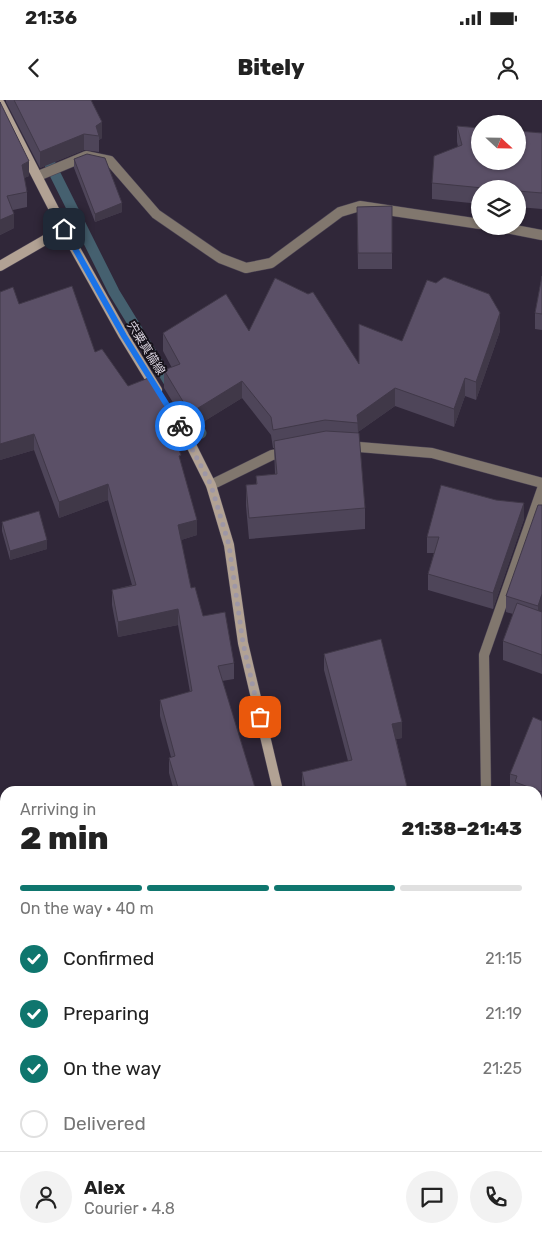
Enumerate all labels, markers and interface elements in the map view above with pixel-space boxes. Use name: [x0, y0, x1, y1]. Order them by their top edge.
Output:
text: 21:36: [25, 6, 77, 29]
icon: back: [20, 54, 48, 82]
text: Bitely: [237, 54, 305, 81]
icon: person: [494, 54, 522, 82]
north arrow: [471, 115, 526, 170]
map controls: [471, 115, 526, 235]
button: layers: [471, 180, 526, 235]
pin: [43, 208, 85, 250]
icon: home: [50, 215, 78, 243]
street label: 宍粟真備線: [124, 319, 168, 377]
courier: [155, 401, 205, 451]
icon: bike: [166, 412, 194, 440]
pin: [239, 696, 281, 738]
icon: bag: [246, 703, 274, 731]
text: Arriving in: [20, 800, 96, 819]
text: 21:38–21:43: [402, 817, 522, 840]
text: 2 min: [20, 819, 109, 857]
text: On the way · 40 m: [20, 899, 154, 918]
icon: check: [20, 945, 48, 973]
text: Confirmed: [63, 947, 154, 970]
text: 21:15: [485, 949, 522, 968]
icon: check: [20, 1000, 48, 1028]
text: Preparing: [63, 1002, 149, 1025]
text: 21:19: [485, 1004, 522, 1023]
icon: check: [20, 1055, 48, 1083]
text: On the way: [63, 1057, 161, 1080]
text: 21:25: [483, 1059, 522, 1078]
text: Delivered: [63, 1112, 146, 1135]
button: person: [20, 1171, 72, 1223]
button: chat: [406, 1171, 458, 1223]
button: phone: [470, 1171, 522, 1223]
text: Alex: [84, 1176, 125, 1199]
text: Courier · 4.8: [84, 1199, 175, 1218]

